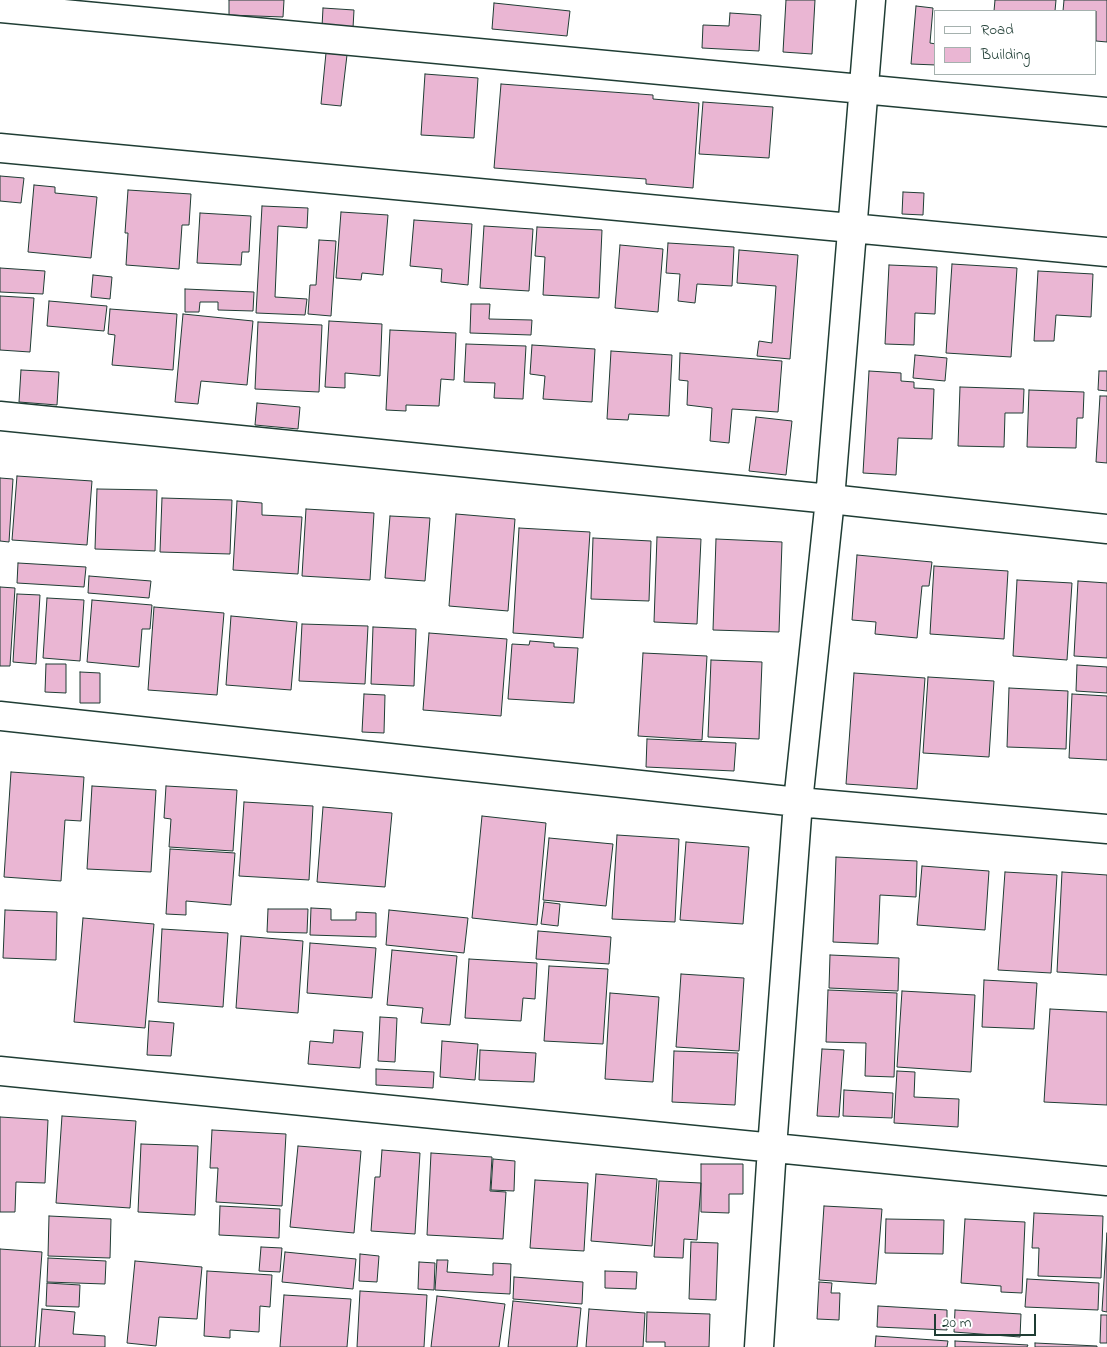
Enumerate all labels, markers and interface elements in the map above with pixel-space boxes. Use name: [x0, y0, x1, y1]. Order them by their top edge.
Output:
legend: [934, 10, 1097, 75]
text: Road: [981, 19, 1014, 41]
text: Building: [981, 44, 1030, 66]
scale bar: [937, 1304, 1040, 1336]
text: 20 m: [942, 1312, 971, 1334]

